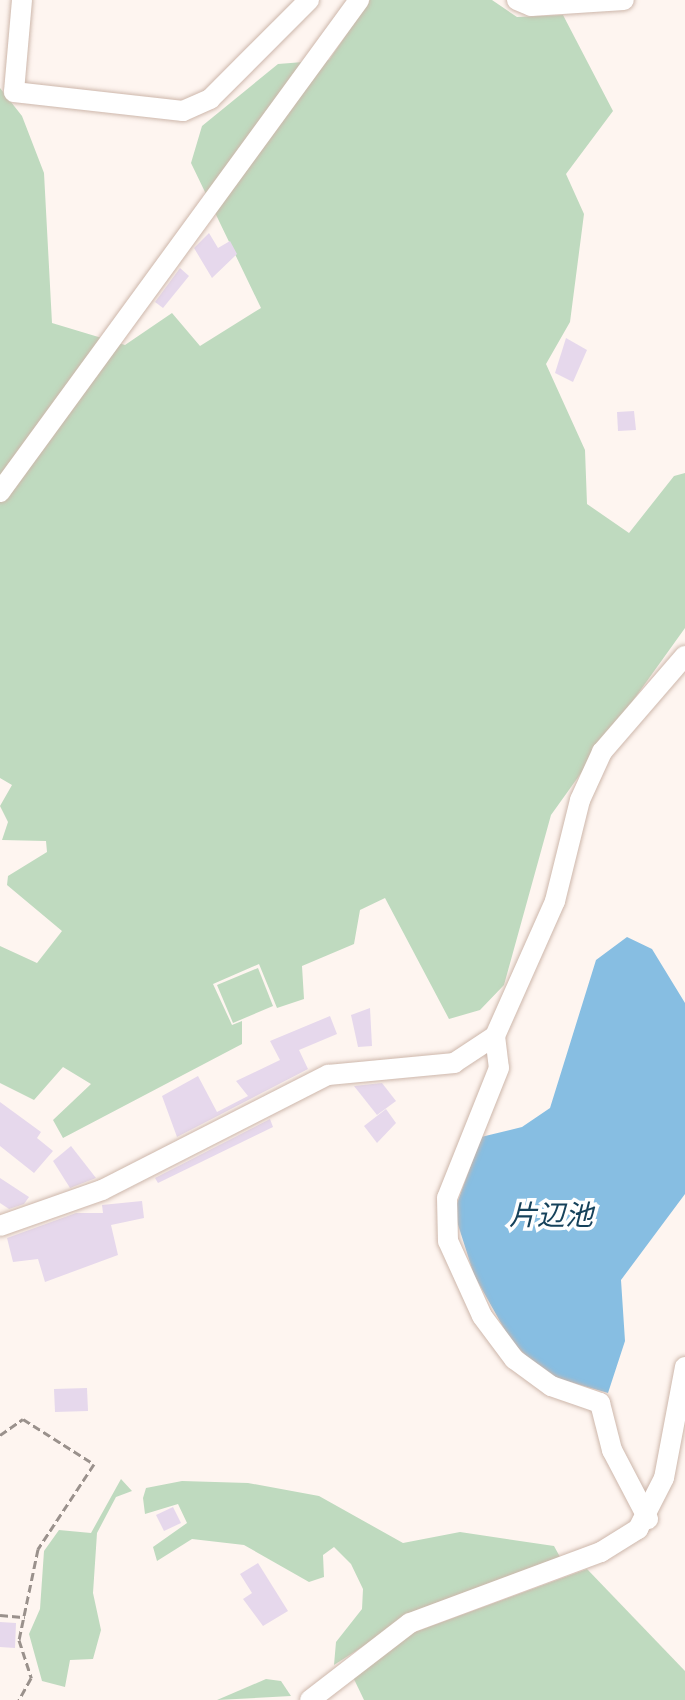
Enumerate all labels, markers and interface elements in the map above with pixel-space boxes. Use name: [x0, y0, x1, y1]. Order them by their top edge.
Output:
water label: 片辺池: [509, 1199, 593, 1233]

